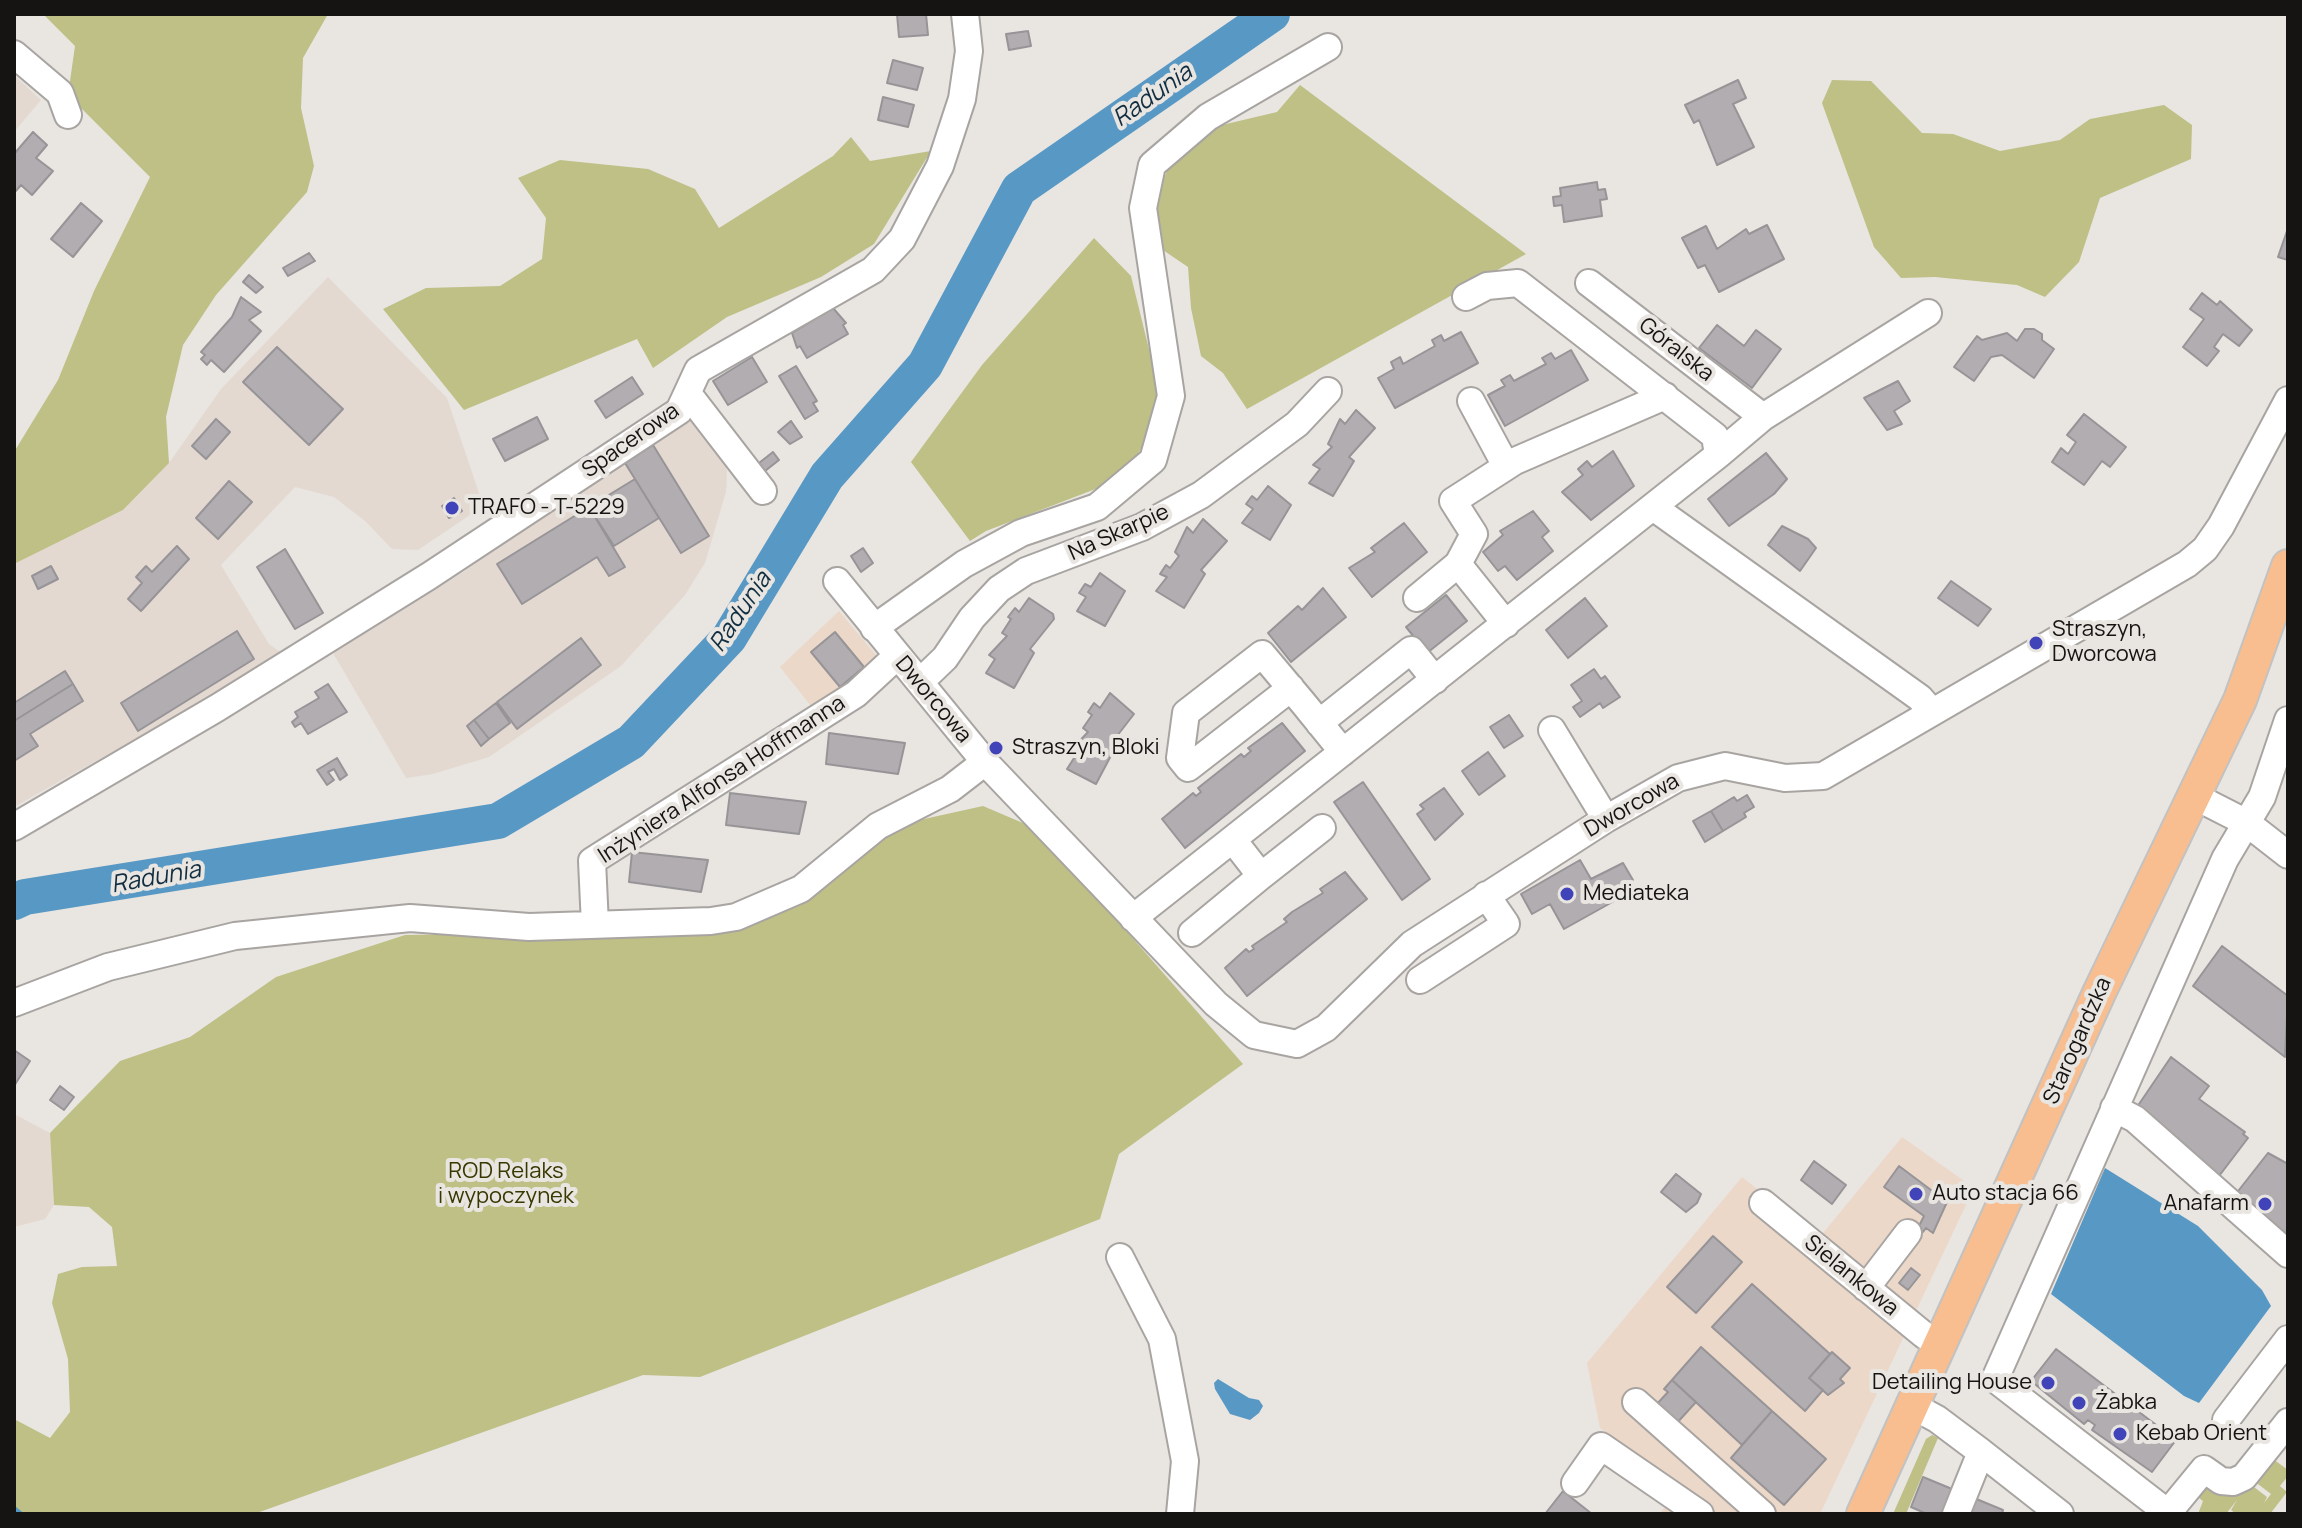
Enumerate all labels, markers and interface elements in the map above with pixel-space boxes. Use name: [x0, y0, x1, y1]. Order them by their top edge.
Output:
water label: Radunia: [1108, 58, 1198, 134]
street label: Góralska: [1633, 312, 1719, 388]
street label: Spacerowa: [577, 398, 685, 484]
place label: TRAFO - T-5229: [468, 495, 625, 521]
marker: TRAFO - T-5229: [443, 499, 461, 517]
street label: Na Skarpie: [1065, 499, 1173, 567]
water label: Radunia: [704, 567, 778, 657]
place label: Straszyn, Dworcowa: [2052, 617, 2157, 668]
marker: Straszyn, Dworcowa: [2027, 634, 2045, 652]
street label: Dworcowa: [889, 651, 977, 749]
street label: Inżyniera Alfonsa Hoffmanna: [594, 690, 850, 870]
place label: Straszyn, Bloki: [1012, 735, 1160, 761]
marker: Straszyn, Bloki: [987, 739, 1005, 757]
street label: Dworcowa: [1580, 768, 1684, 844]
water label: Radunia: [109, 856, 203, 900]
place label: Mediateka: [1583, 881, 1689, 907]
marker: Mediateka: [1558, 885, 1576, 903]
street label: Starogardzka: [2038, 973, 2118, 1109]
park label: ROD Relaks i wypoczynek: [438, 1159, 574, 1210]
place label: Auto stacja 66: [1932, 1181, 2079, 1207]
marker: Auto stacja 66: [1907, 1185, 1925, 1203]
place label: Anafarm: [2163, 1191, 2249, 1217]
marker: Anafarm: [2256, 1195, 2274, 1213]
street label: Sielankowa: [1799, 1230, 1903, 1322]
place label: Detailing House: [1872, 1370, 2032, 1396]
marker: Detailing House: [2039, 1374, 2057, 1392]
place label: Żabka: [2095, 1390, 2157, 1416]
marker: Żabka: [2070, 1394, 2088, 1412]
place label: Kebab Orient: [2136, 1421, 2267, 1447]
marker: Kebab Orient: [2111, 1425, 2129, 1443]

